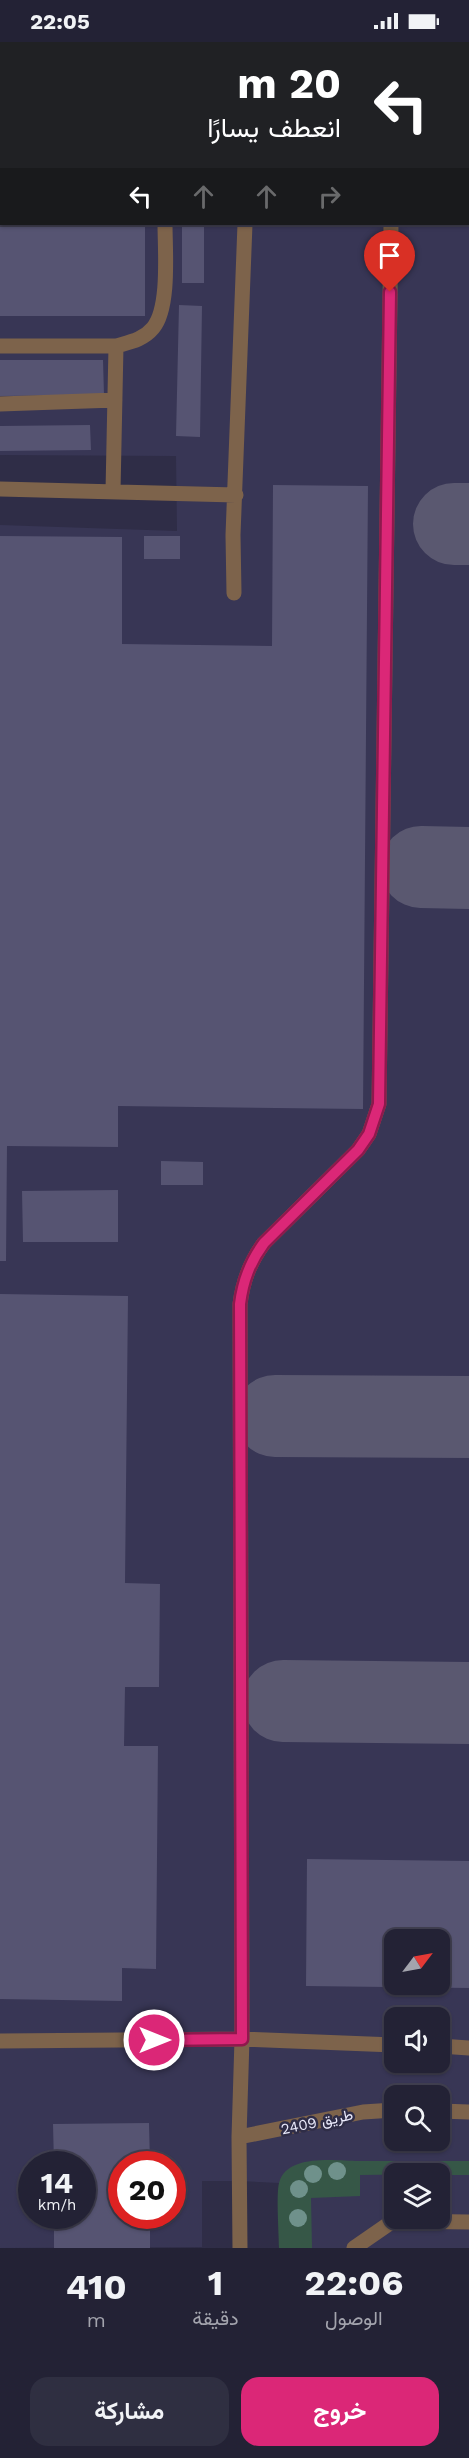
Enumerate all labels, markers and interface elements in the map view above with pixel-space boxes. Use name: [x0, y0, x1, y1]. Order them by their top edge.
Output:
text: 22:05: [30, 9, 90, 34]
text: 20 m: [237, 59, 341, 108]
icon: left: [362, 66, 440, 144]
text: انعطف يسارًا: [207, 112, 341, 144]
icon: left: [124, 180, 157, 213]
icon: ahead: [187, 180, 220, 213]
icon: ahead: [250, 180, 283, 213]
icon: right: [313, 180, 346, 213]
pin: [364, 230, 415, 292]
icon: arrive: [373, 239, 406, 272]
north arrow: [384, 1929, 450, 1995]
map controls: [384, 1929, 450, 2229]
button: sound: [384, 2007, 450, 2073]
position arrow: [122, 2008, 186, 2072]
button: search: [384, 2085, 450, 2151]
street label: طريق 2409: [279, 2106, 355, 2139]
speed limit sign: 20: [108, 2151, 186, 2229]
button: layers: [384, 2163, 450, 2229]
text: 14: [41, 2165, 73, 2200]
text: km/h: [38, 2196, 76, 2214]
text: 1: [208, 2262, 223, 2304]
text: 22:06: [304, 2262, 403, 2304]
text: 410: [66, 2266, 127, 2308]
text: دقيقة: [192, 2306, 239, 2330]
text: الوصول: [325, 2306, 383, 2330]
text: m: [87, 2308, 106, 2332]
button: مشاركة: [30, 2377, 229, 2446]
button: خروج: [241, 2377, 439, 2446]

